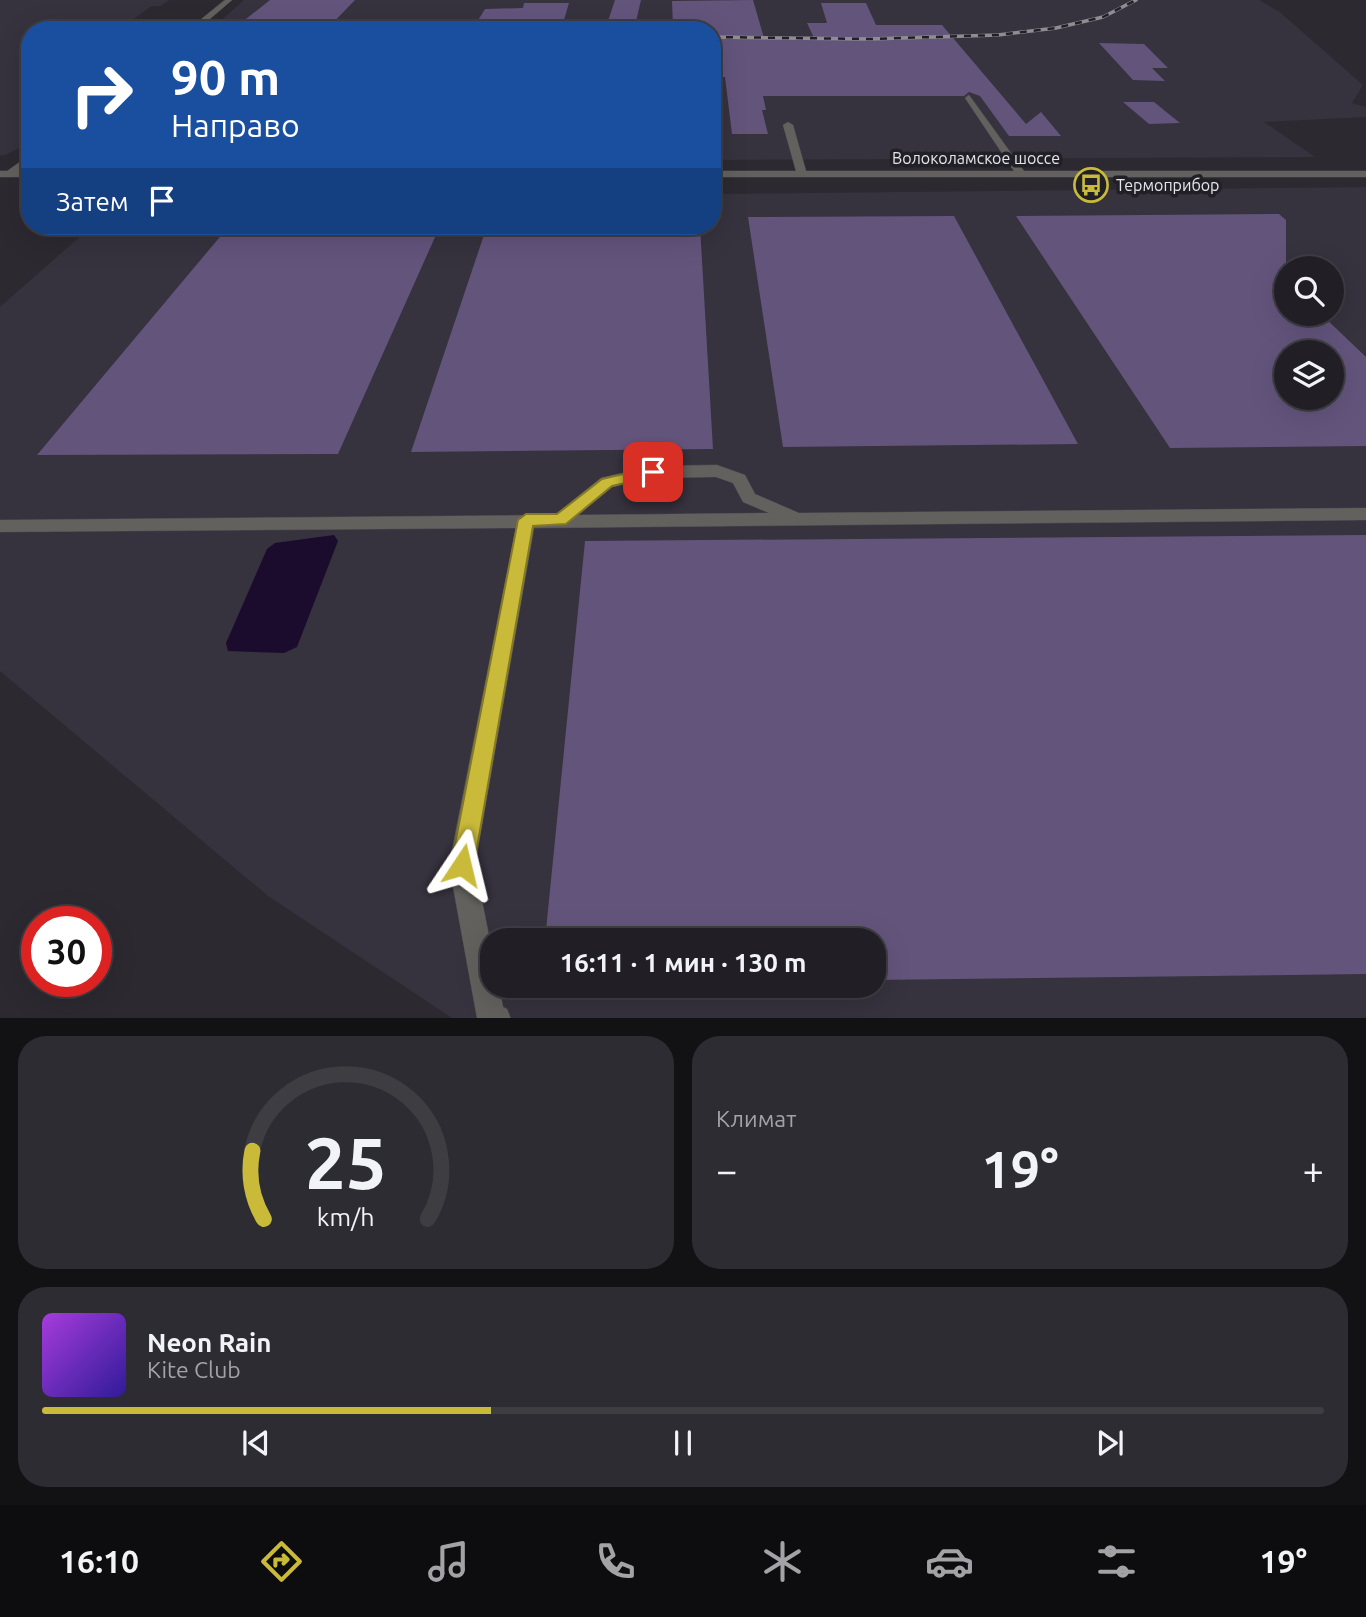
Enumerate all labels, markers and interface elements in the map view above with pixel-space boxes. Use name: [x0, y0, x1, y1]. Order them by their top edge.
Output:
icon: right: [56, 49, 147, 140]
text: 90 m: [171, 49, 280, 104]
text: Направо: [171, 107, 300, 143]
street label: Волоколамское шоссе: [892, 149, 1060, 167]
bus stop icon: Термоприбор: [1072, 166, 1110, 204]
place label: Термоприбор: [1116, 176, 1219, 194]
icon: arrive: [143, 182, 181, 220]
text: Затем: [56, 187, 129, 216]
map controls: [1274, 256, 1344, 410]
button: search: [1274, 256, 1344, 326]
button: layers: [1274, 340, 1344, 410]
pin: [623, 442, 683, 502]
icon: arrive: [634, 453, 672, 491]
position arrow: [425, 828, 499, 902]
speed limit sign: 30: [21, 906, 112, 997]
text: 16:11 · 1 мин · 130 m: [560, 948, 806, 977]
text: Климат: [716, 1106, 796, 1131]
text: 25: [305, 1121, 387, 1203]
text: 19°: [981, 1140, 1059, 1198]
text: −: [716, 1149, 737, 1191]
text: +: [1303, 1149, 1324, 1191]
text: km/h: [317, 1202, 375, 1230]
text: Neon Rain: [147, 1328, 272, 1357]
text: Kite Club: [147, 1357, 241, 1382]
icon: previous: [237, 1424, 275, 1462]
icon: pause: [664, 1424, 702, 1462]
icon: next: [1091, 1424, 1129, 1462]
icon: directions: [257, 1537, 306, 1586]
icon: music: [424, 1537, 473, 1586]
icon: phone: [591, 1537, 640, 1586]
icon: climate: [758, 1537, 807, 1586]
icon: car: [925, 1537, 974, 1586]
icon: filters: [1092, 1537, 1141, 1586]
text: 16:10: [59, 1543, 139, 1579]
text: 19°: [1260, 1543, 1307, 1579]

